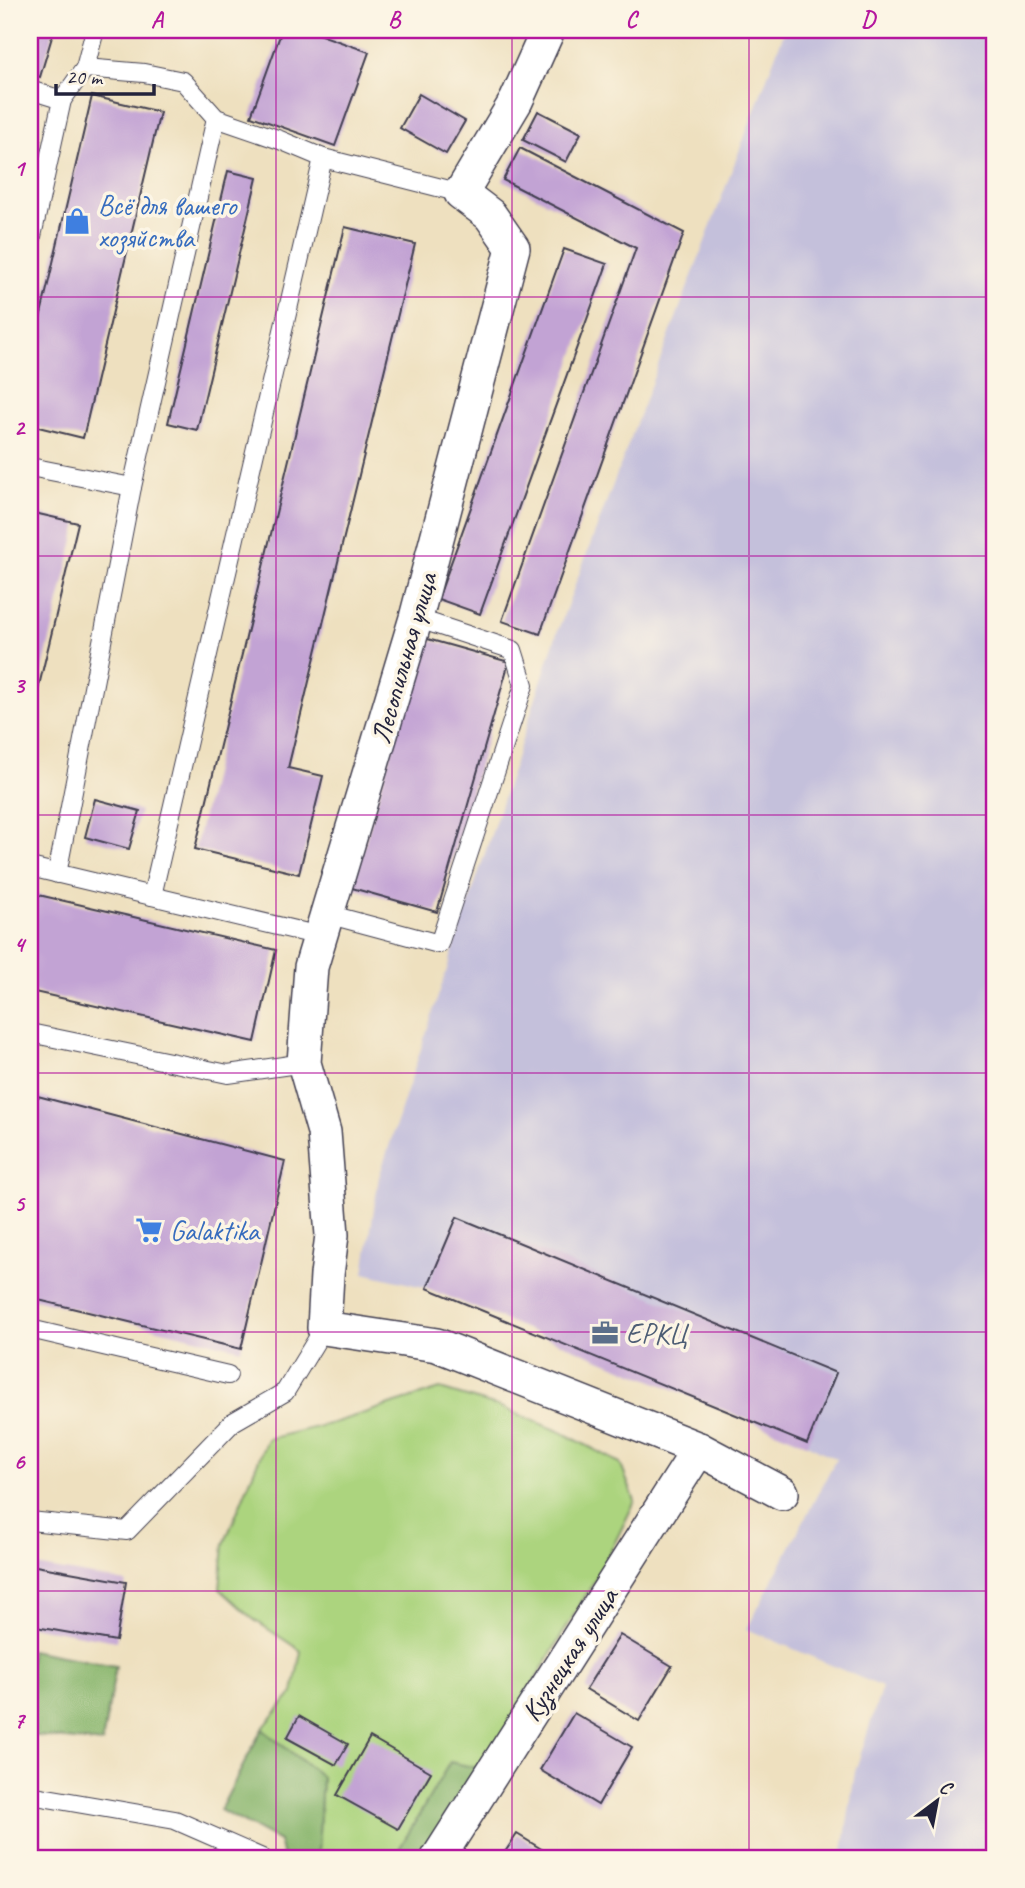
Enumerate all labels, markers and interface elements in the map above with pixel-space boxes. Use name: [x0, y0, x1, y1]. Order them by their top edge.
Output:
text: A: [151, 5, 165, 34]
text: B: [388, 5, 402, 34]
text: C: [626, 5, 640, 34]
text: D: [861, 5, 877, 34]
scale bar: [56, 52, 154, 96]
text: 20 m: [66, 64, 104, 90]
text: 1: [14, 154, 27, 183]
place label: Всё для вашего хозяйства: [98, 188, 238, 255]
shop icon: Всё для вашего хозяйства: [62, 206, 92, 236]
text: 2: [14, 413, 27, 442]
street label: Лесопильная улица: [362, 567, 445, 747]
text: 3: [14, 671, 27, 700]
text: 4: [14, 930, 27, 959]
text: 5: [14, 1189, 26, 1218]
place label: Galaktika: [170, 1213, 261, 1248]
supermarket icon: Galaktika: [134, 1215, 164, 1245]
place label: ЕРКЦ: [626, 1316, 689, 1351]
office icon: ЕРКЦ: [590, 1318, 620, 1348]
text: 6: [14, 1447, 27, 1476]
street label: Кузнецкая улица: [513, 1580, 627, 1728]
text: 7: [14, 1706, 27, 1735]
north arrow: [902, 1766, 972, 1836]
text: С: [935, 1775, 958, 1801]

